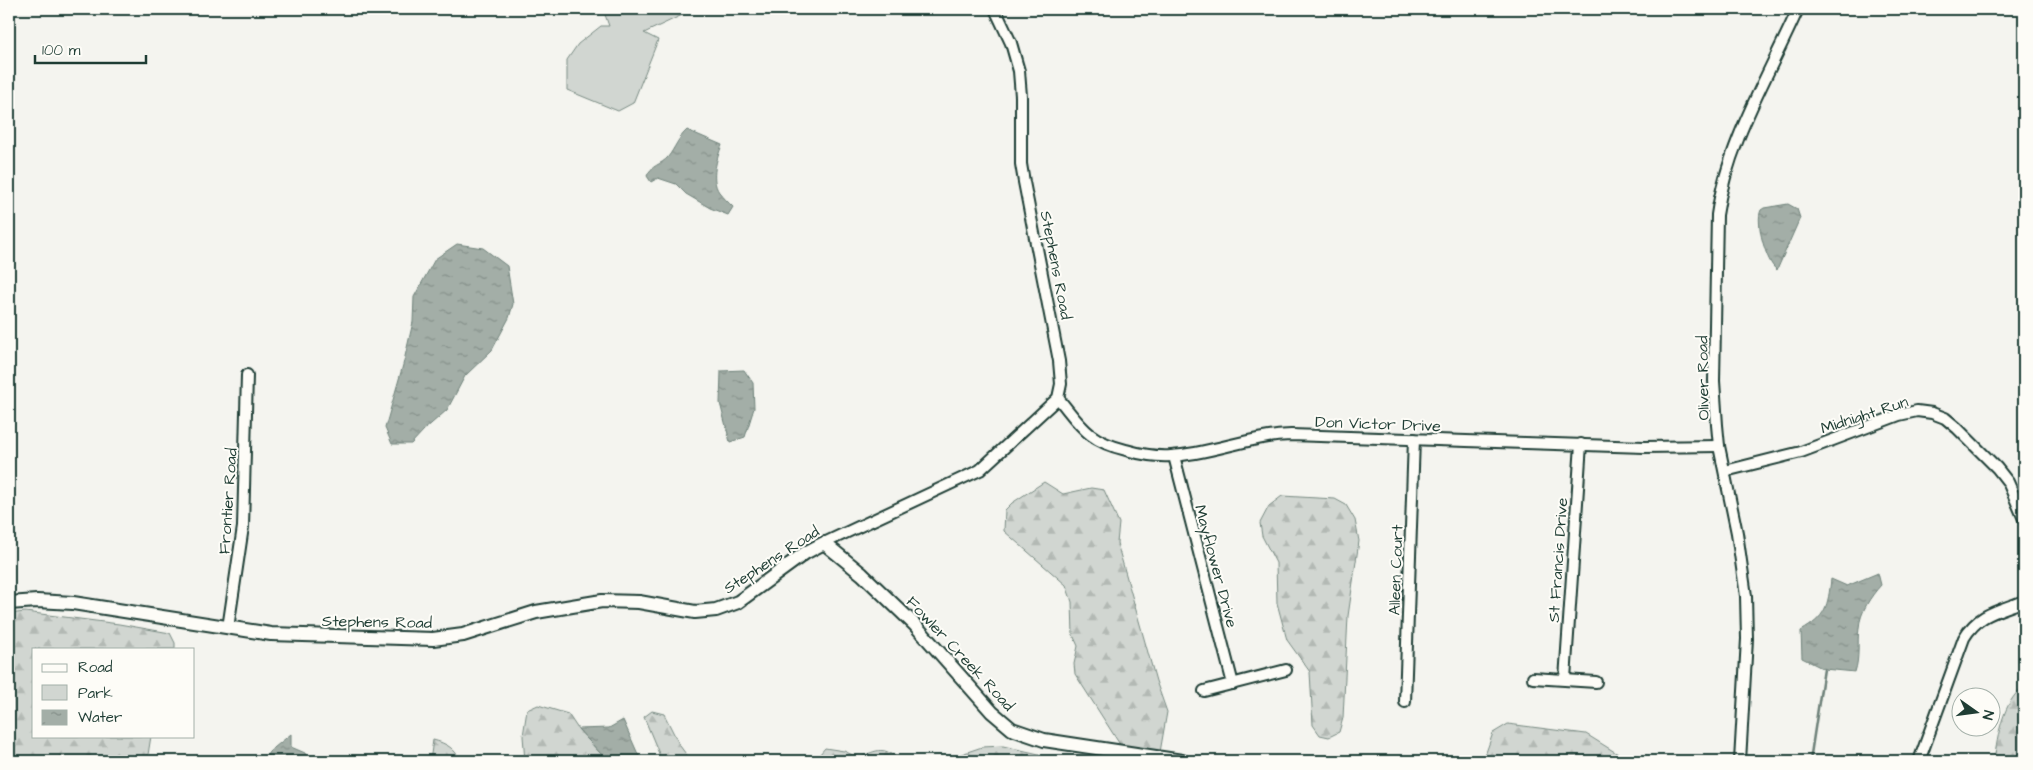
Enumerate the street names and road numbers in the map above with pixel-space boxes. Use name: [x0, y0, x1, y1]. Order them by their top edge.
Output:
street label: Stephens Road: [1035, 209, 1077, 321]
street label: Oliver Road: [1691, 336, 1715, 420]
street label: Midnight Run: [1818, 390, 1911, 440]
street label: Don Victor Drive: [1315, 411, 1441, 437]
street label: Frontier Road: [213, 447, 243, 555]
street label: St Francis Drive: [1543, 497, 1573, 623]
street label: Mayflower Drive: [1188, 502, 1243, 631]
street label: Stephens Road: [719, 521, 824, 599]
street label: Alleen Court: [1383, 524, 1409, 616]
street label: Fowler Creek Road: [901, 591, 1019, 716]
street label: Stephens Road: [322, 610, 432, 634]

